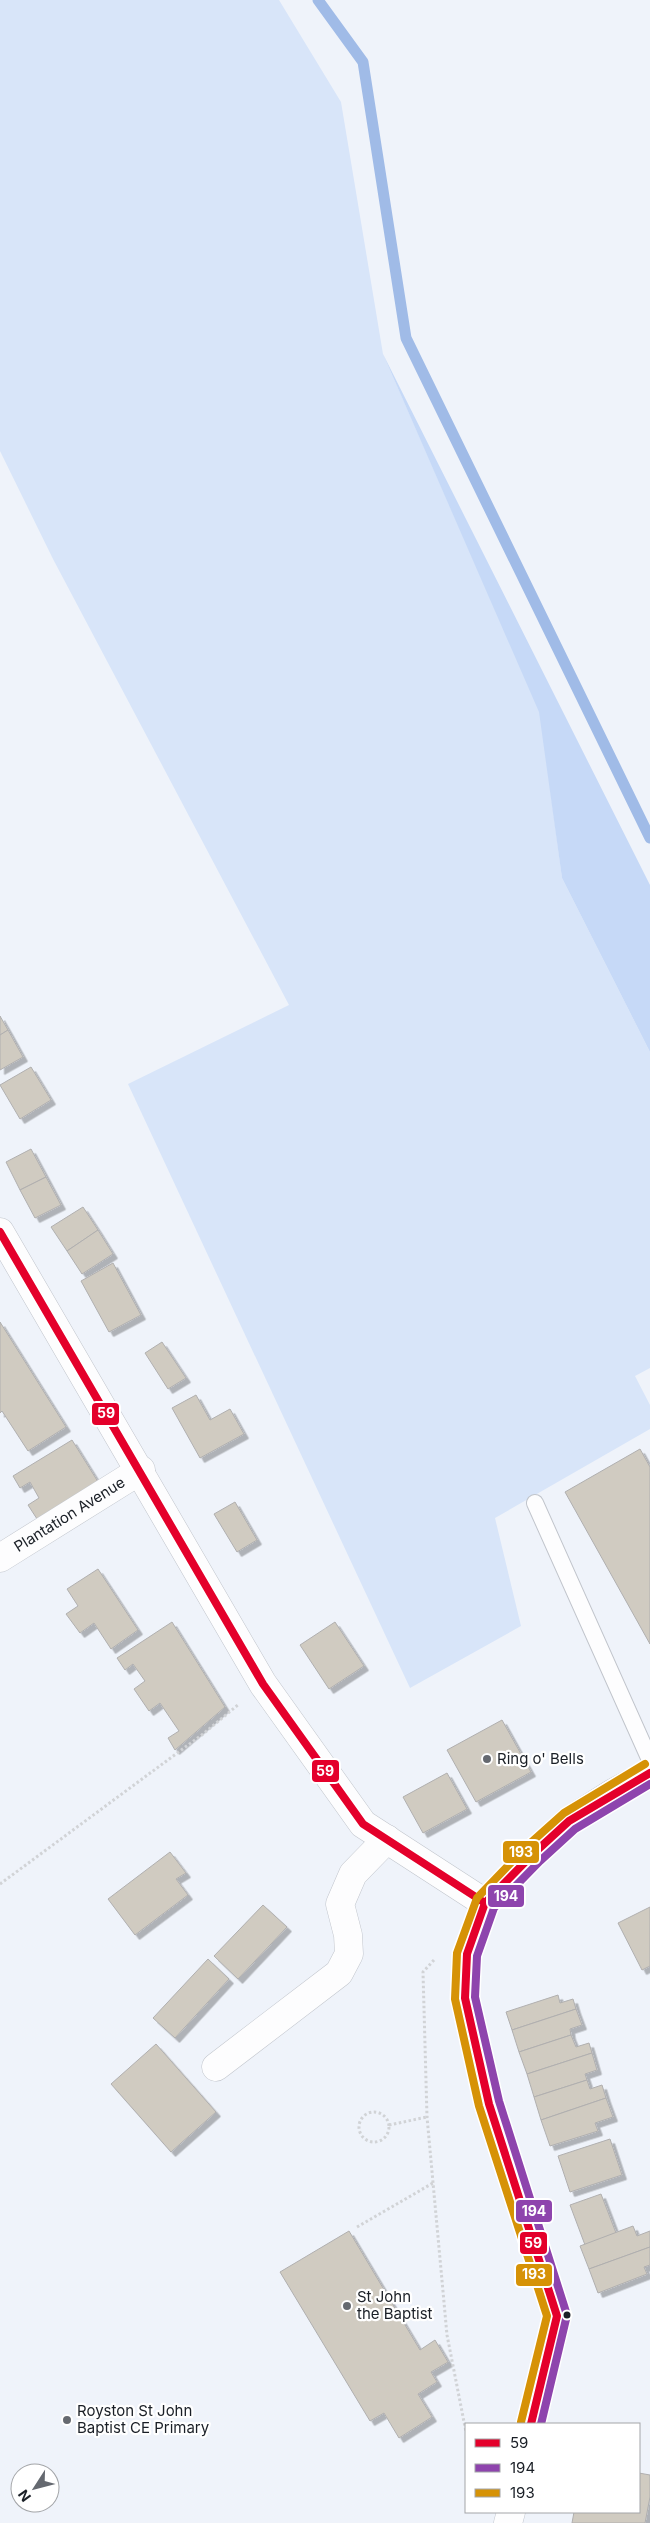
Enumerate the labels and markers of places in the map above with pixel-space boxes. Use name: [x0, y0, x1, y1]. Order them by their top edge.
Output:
place label: Ring o' Bells: [497, 1749, 584, 1768]
marker: Ring o' Bells: [481, 1753, 493, 1765]
place label: St John the Baptist: [357, 2287, 433, 2323]
marker: St John the Baptist: [341, 2300, 353, 2312]
unlabelled marker: [562, 2310, 572, 2320]
place label: Royston St John Baptist CE Primary: [77, 2401, 210, 2437]
marker: Royston St John Baptist CE Primary: [61, 2414, 73, 2426]

